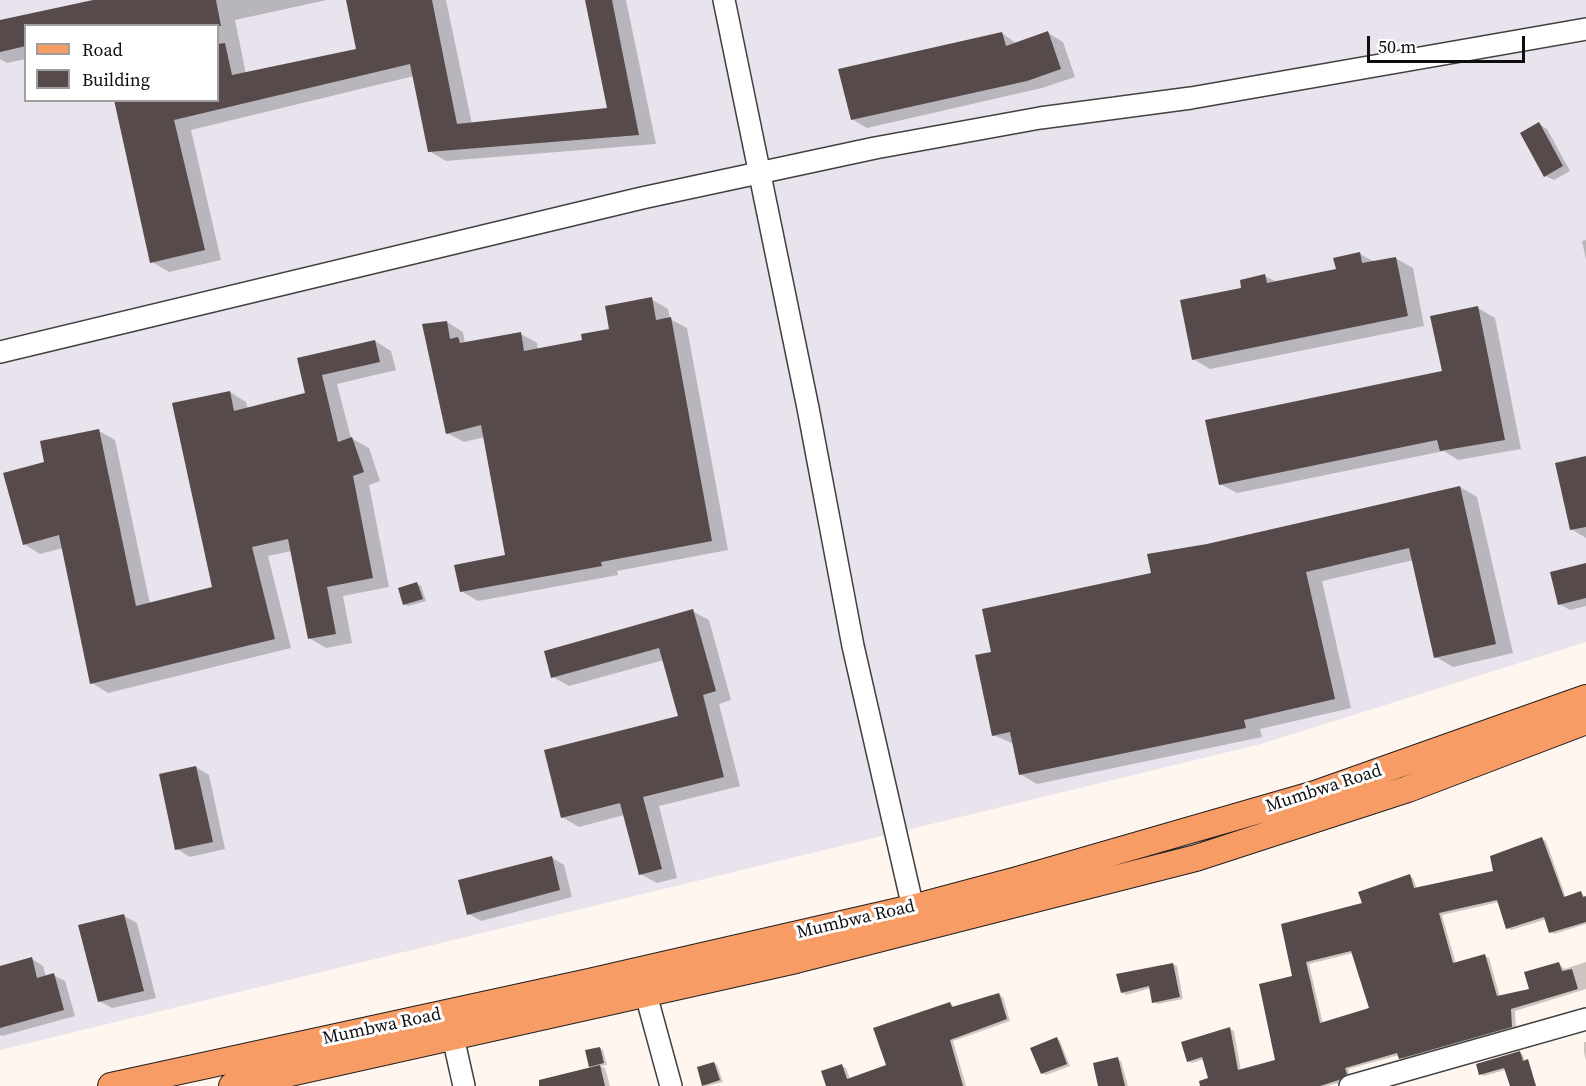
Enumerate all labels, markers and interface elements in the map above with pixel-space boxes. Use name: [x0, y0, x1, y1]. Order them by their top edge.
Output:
legend: [24, 24, 219, 102]
scale bar: [1370, 24, 1528, 62]
text: 50 m: [1378, 34, 1416, 59]
text: Road: [82, 37, 123, 62]
text: Building: [82, 67, 150, 92]
street label: Mumbwa Road: [1263, 760, 1385, 818]
street label: Mumbwa Road: [795, 896, 917, 944]
street label: Mumbwa Road: [321, 1004, 443, 1050]

